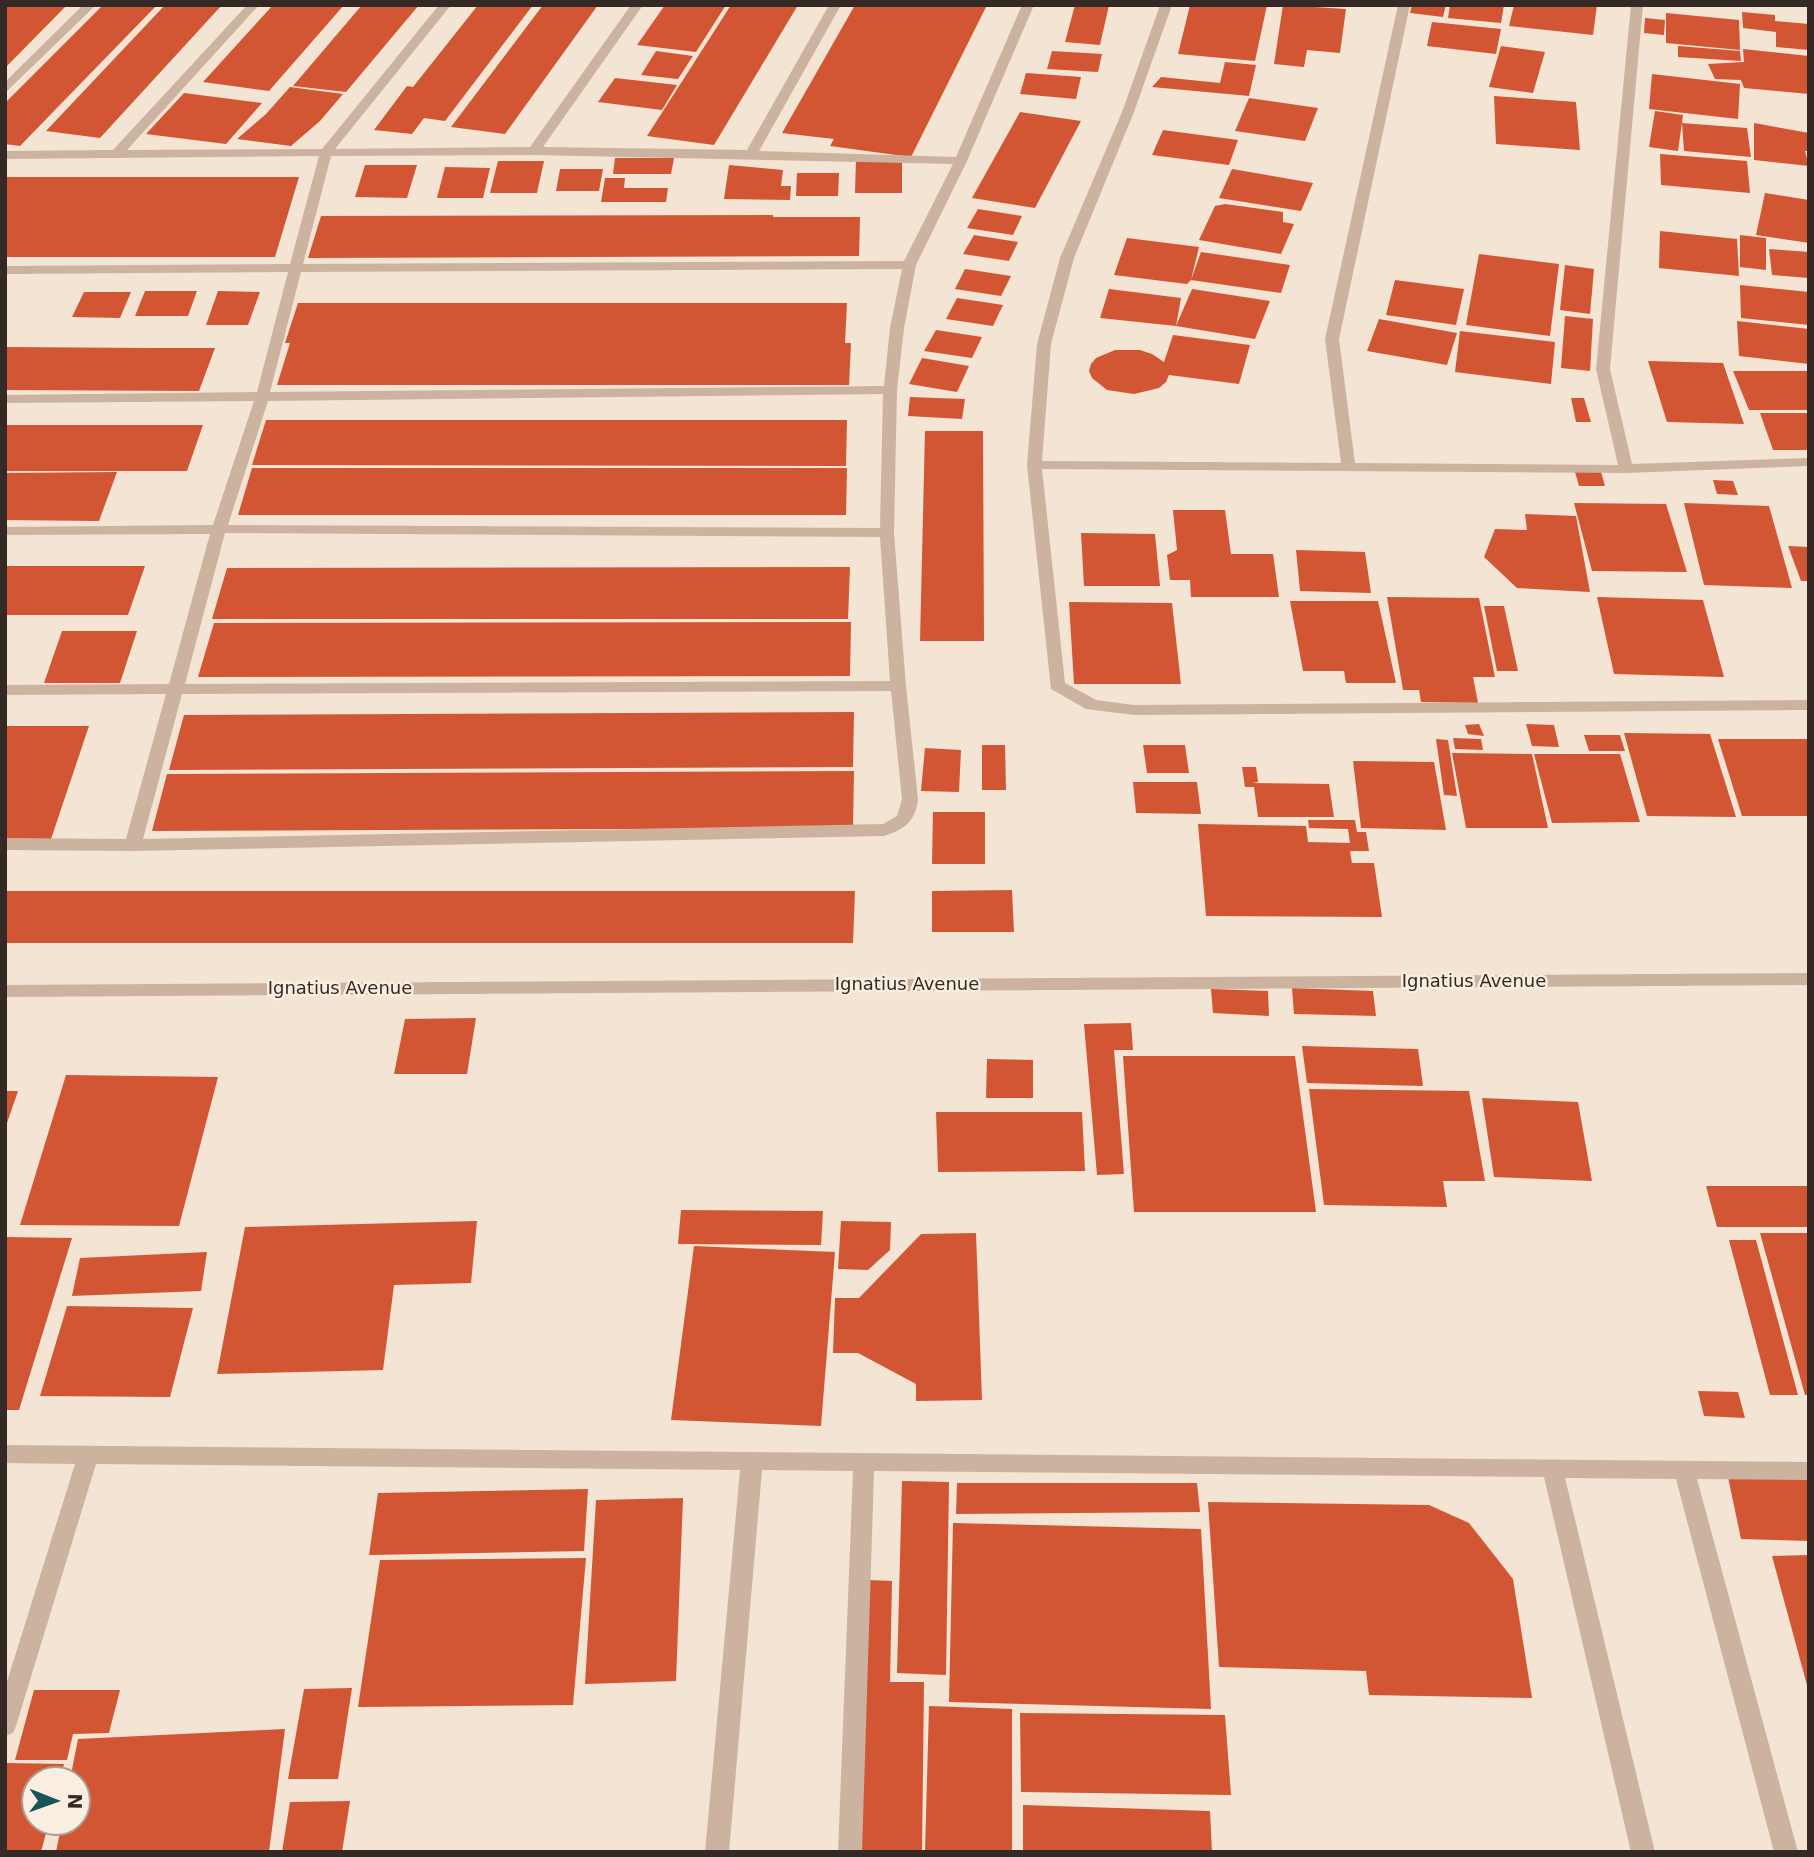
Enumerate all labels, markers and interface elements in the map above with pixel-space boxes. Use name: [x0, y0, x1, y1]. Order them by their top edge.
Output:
street label: Ignatius Avenue: [1402, 971, 1546, 993]
street label: Ignatius Avenue: [835, 974, 979, 996]
street label: Ignatius Avenue: [268, 978, 412, 1000]
north arrow: [21, 1766, 91, 1836]
text: N: [64, 1793, 86, 1809]

